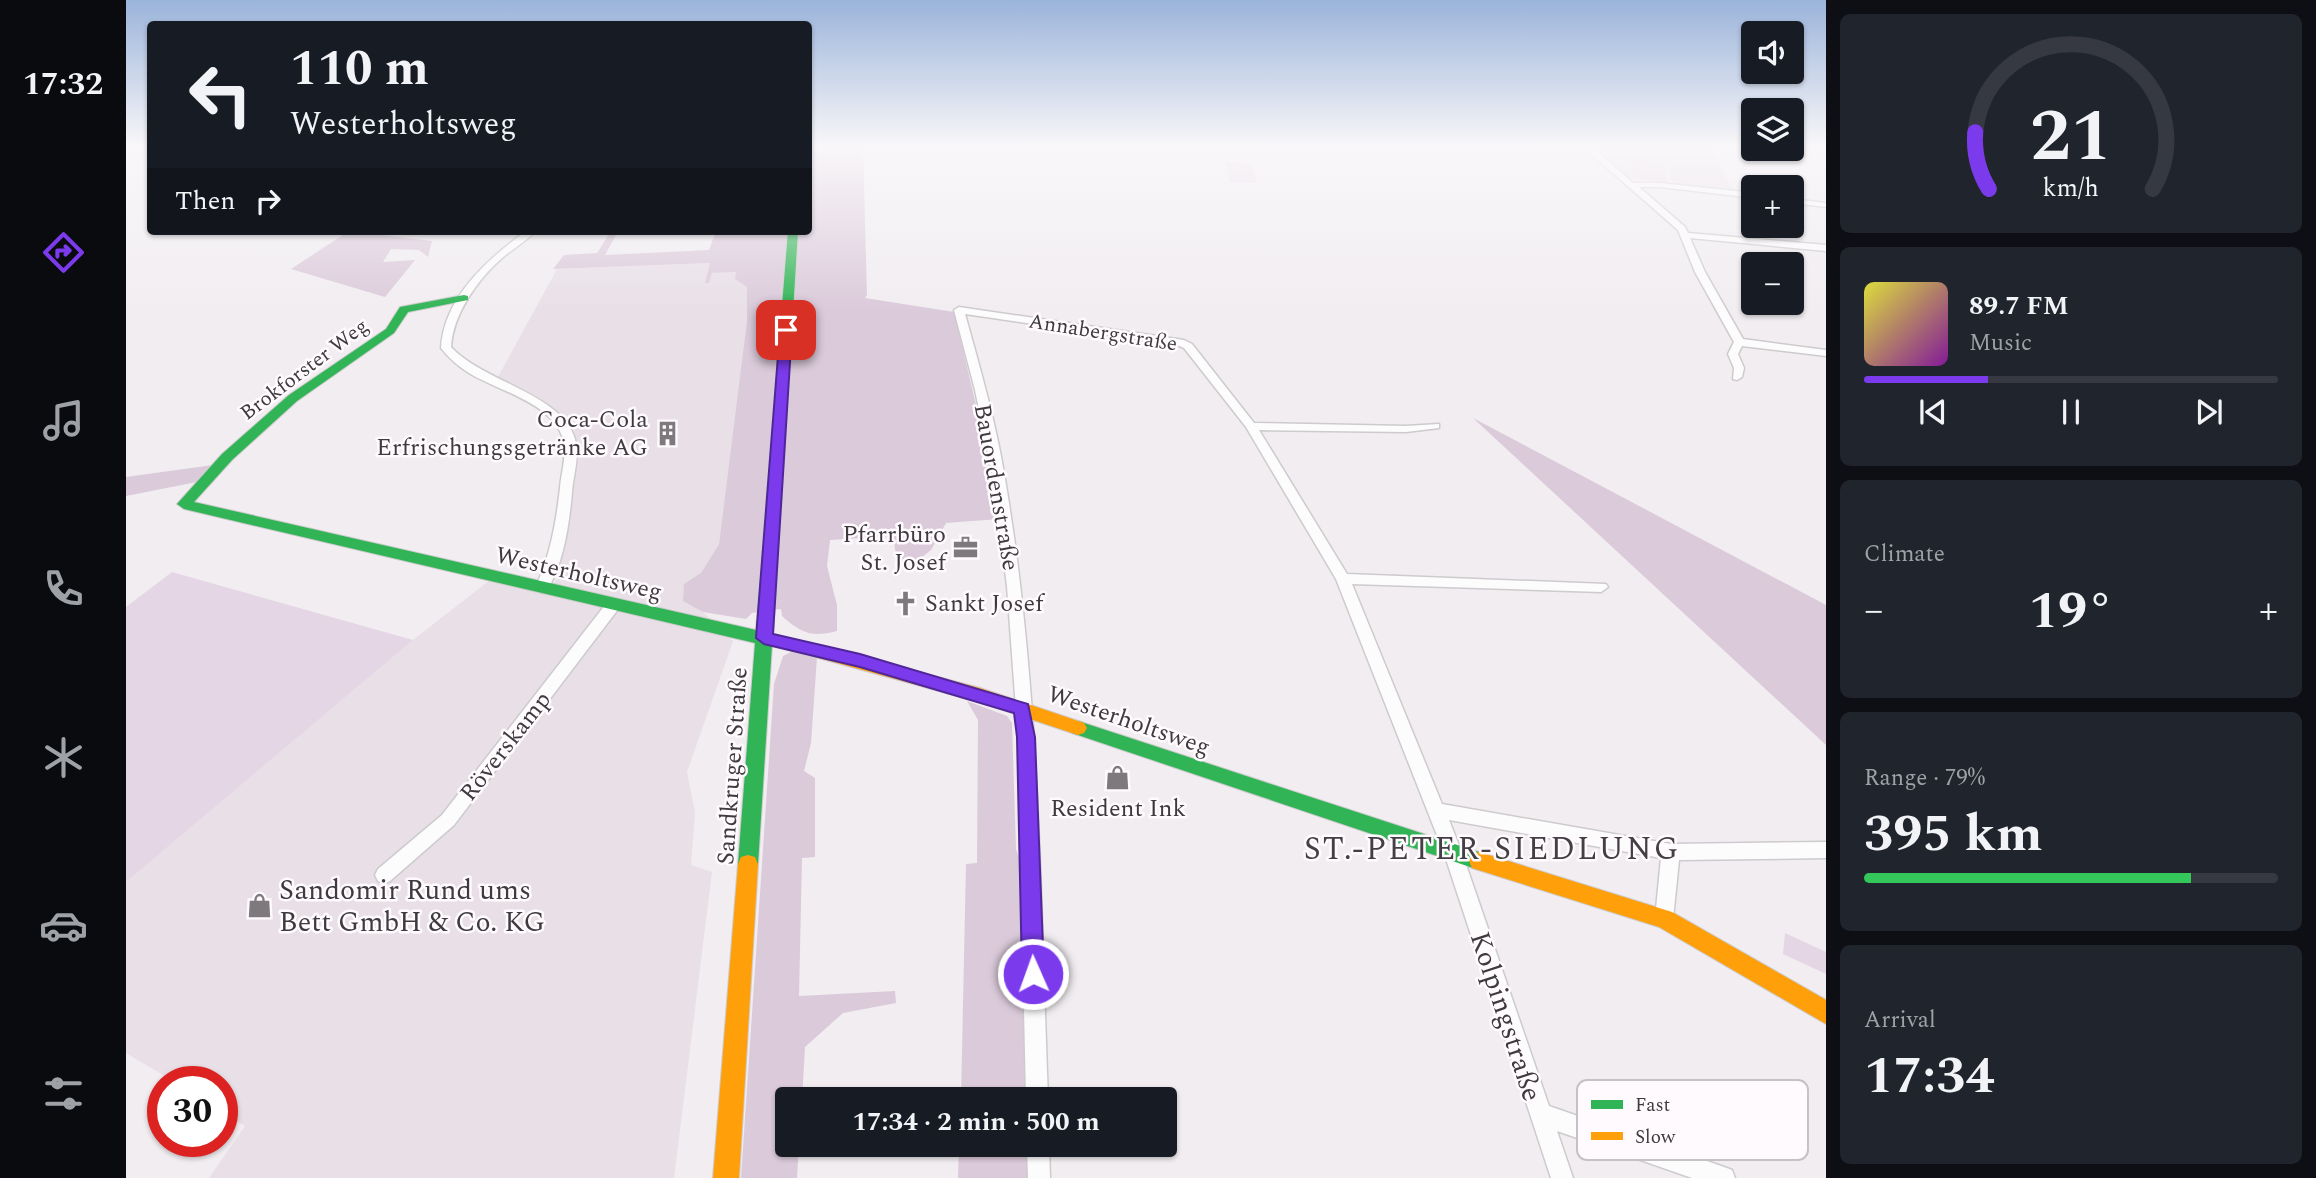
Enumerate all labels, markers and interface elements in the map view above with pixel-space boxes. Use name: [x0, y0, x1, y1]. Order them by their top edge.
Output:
map controls: [1741, 21, 1804, 315]
button: sound: [1741, 21, 1804, 84]
text: 110 m: [290, 32, 429, 107]
icon: left: [175, 49, 266, 140]
text: 17:32: [23, 60, 103, 109]
text: 21: [2030, 83, 2112, 194]
button: layers: [1741, 98, 1804, 161]
text: Westerholtsweg: [290, 100, 517, 149]
text: km/h: [2043, 170, 2099, 208]
button: +: [1741, 175, 1804, 238]
text: Then: [175, 181, 235, 221]
icon: right: [249, 182, 287, 220]
icon: directions: [39, 228, 88, 277]
button: −: [1741, 252, 1804, 315]
text: 89.7 FM: [1969, 286, 2069, 326]
pin: [756, 300, 816, 360]
street label: Annabergstraße: [1026, 305, 1179, 361]
street label: Brokforster Weg: [234, 311, 376, 429]
icon: arrive: [767, 311, 805, 349]
text: Music: [1969, 326, 2032, 361]
icon: previous: [1914, 393, 1952, 431]
icon: pause: [2052, 393, 2090, 431]
icon: next: [2190, 393, 2228, 431]
icon: music: [39, 396, 88, 445]
street label: Bauordenstraße: [964, 401, 1028, 573]
place label: Coca-Cola Erfrischungsgetränke AG: [376, 402, 648, 466]
building icon: Coca-Cola Erfrischungsgetränke AG: [654, 419, 682, 447]
place label: Pfarrbüro St. Josef: [843, 517, 948, 581]
office icon: Pfarrbüro St. Josef: [952, 534, 980, 562]
street label: Westerholtsweg: [492, 537, 666, 611]
text: Climate: [1864, 537, 1945, 572]
icon: phone: [39, 564, 88, 613]
text: 19°: [2029, 572, 2113, 651]
text: −: [1864, 582, 1883, 640]
text: +: [2259, 582, 2278, 640]
place label: Sankt Josef: [925, 586, 1045, 622]
church icon: Sankt Josef: [891, 589, 919, 617]
street label: Sandkruger Straße: [708, 666, 758, 866]
street label: Westerholtsweg: [1042, 676, 1215, 766]
street label: Röverskamp: [451, 684, 560, 809]
icon: climate: [39, 733, 88, 782]
text: Range · 79%: [1864, 761, 1985, 796]
shop icon: Resident Ink: [1104, 763, 1132, 791]
place label: Resident Ink: [1050, 791, 1186, 827]
text: 395 km: [1864, 795, 2043, 874]
district label: ST.-PETER-SIEDLUNG: [1304, 825, 1680, 874]
place label: Sandomir Rund ums Bett GmbH & Co. KG: [279, 869, 545, 944]
shop icon: Sandomir Rund ums Bett GmbH & Co. KG: [245, 891, 273, 919]
icon: car: [39, 901, 88, 950]
street label: Kolpingstraße: [1458, 926, 1553, 1107]
position arrow: [996, 937, 1070, 1011]
text: Arrival: [1864, 1003, 1936, 1038]
text: 17:34: [1864, 1037, 1995, 1116]
speed limit sign: 30: [147, 1066, 238, 1157]
icon: filters: [39, 1069, 88, 1118]
legend: [1577, 1080, 1808, 1160]
text: Fast: [1635, 1091, 1671, 1120]
text: 17:34 · 2 min · 500 m: [852, 1102, 1100, 1142]
text: Slow: [1635, 1123, 1676, 1152]

